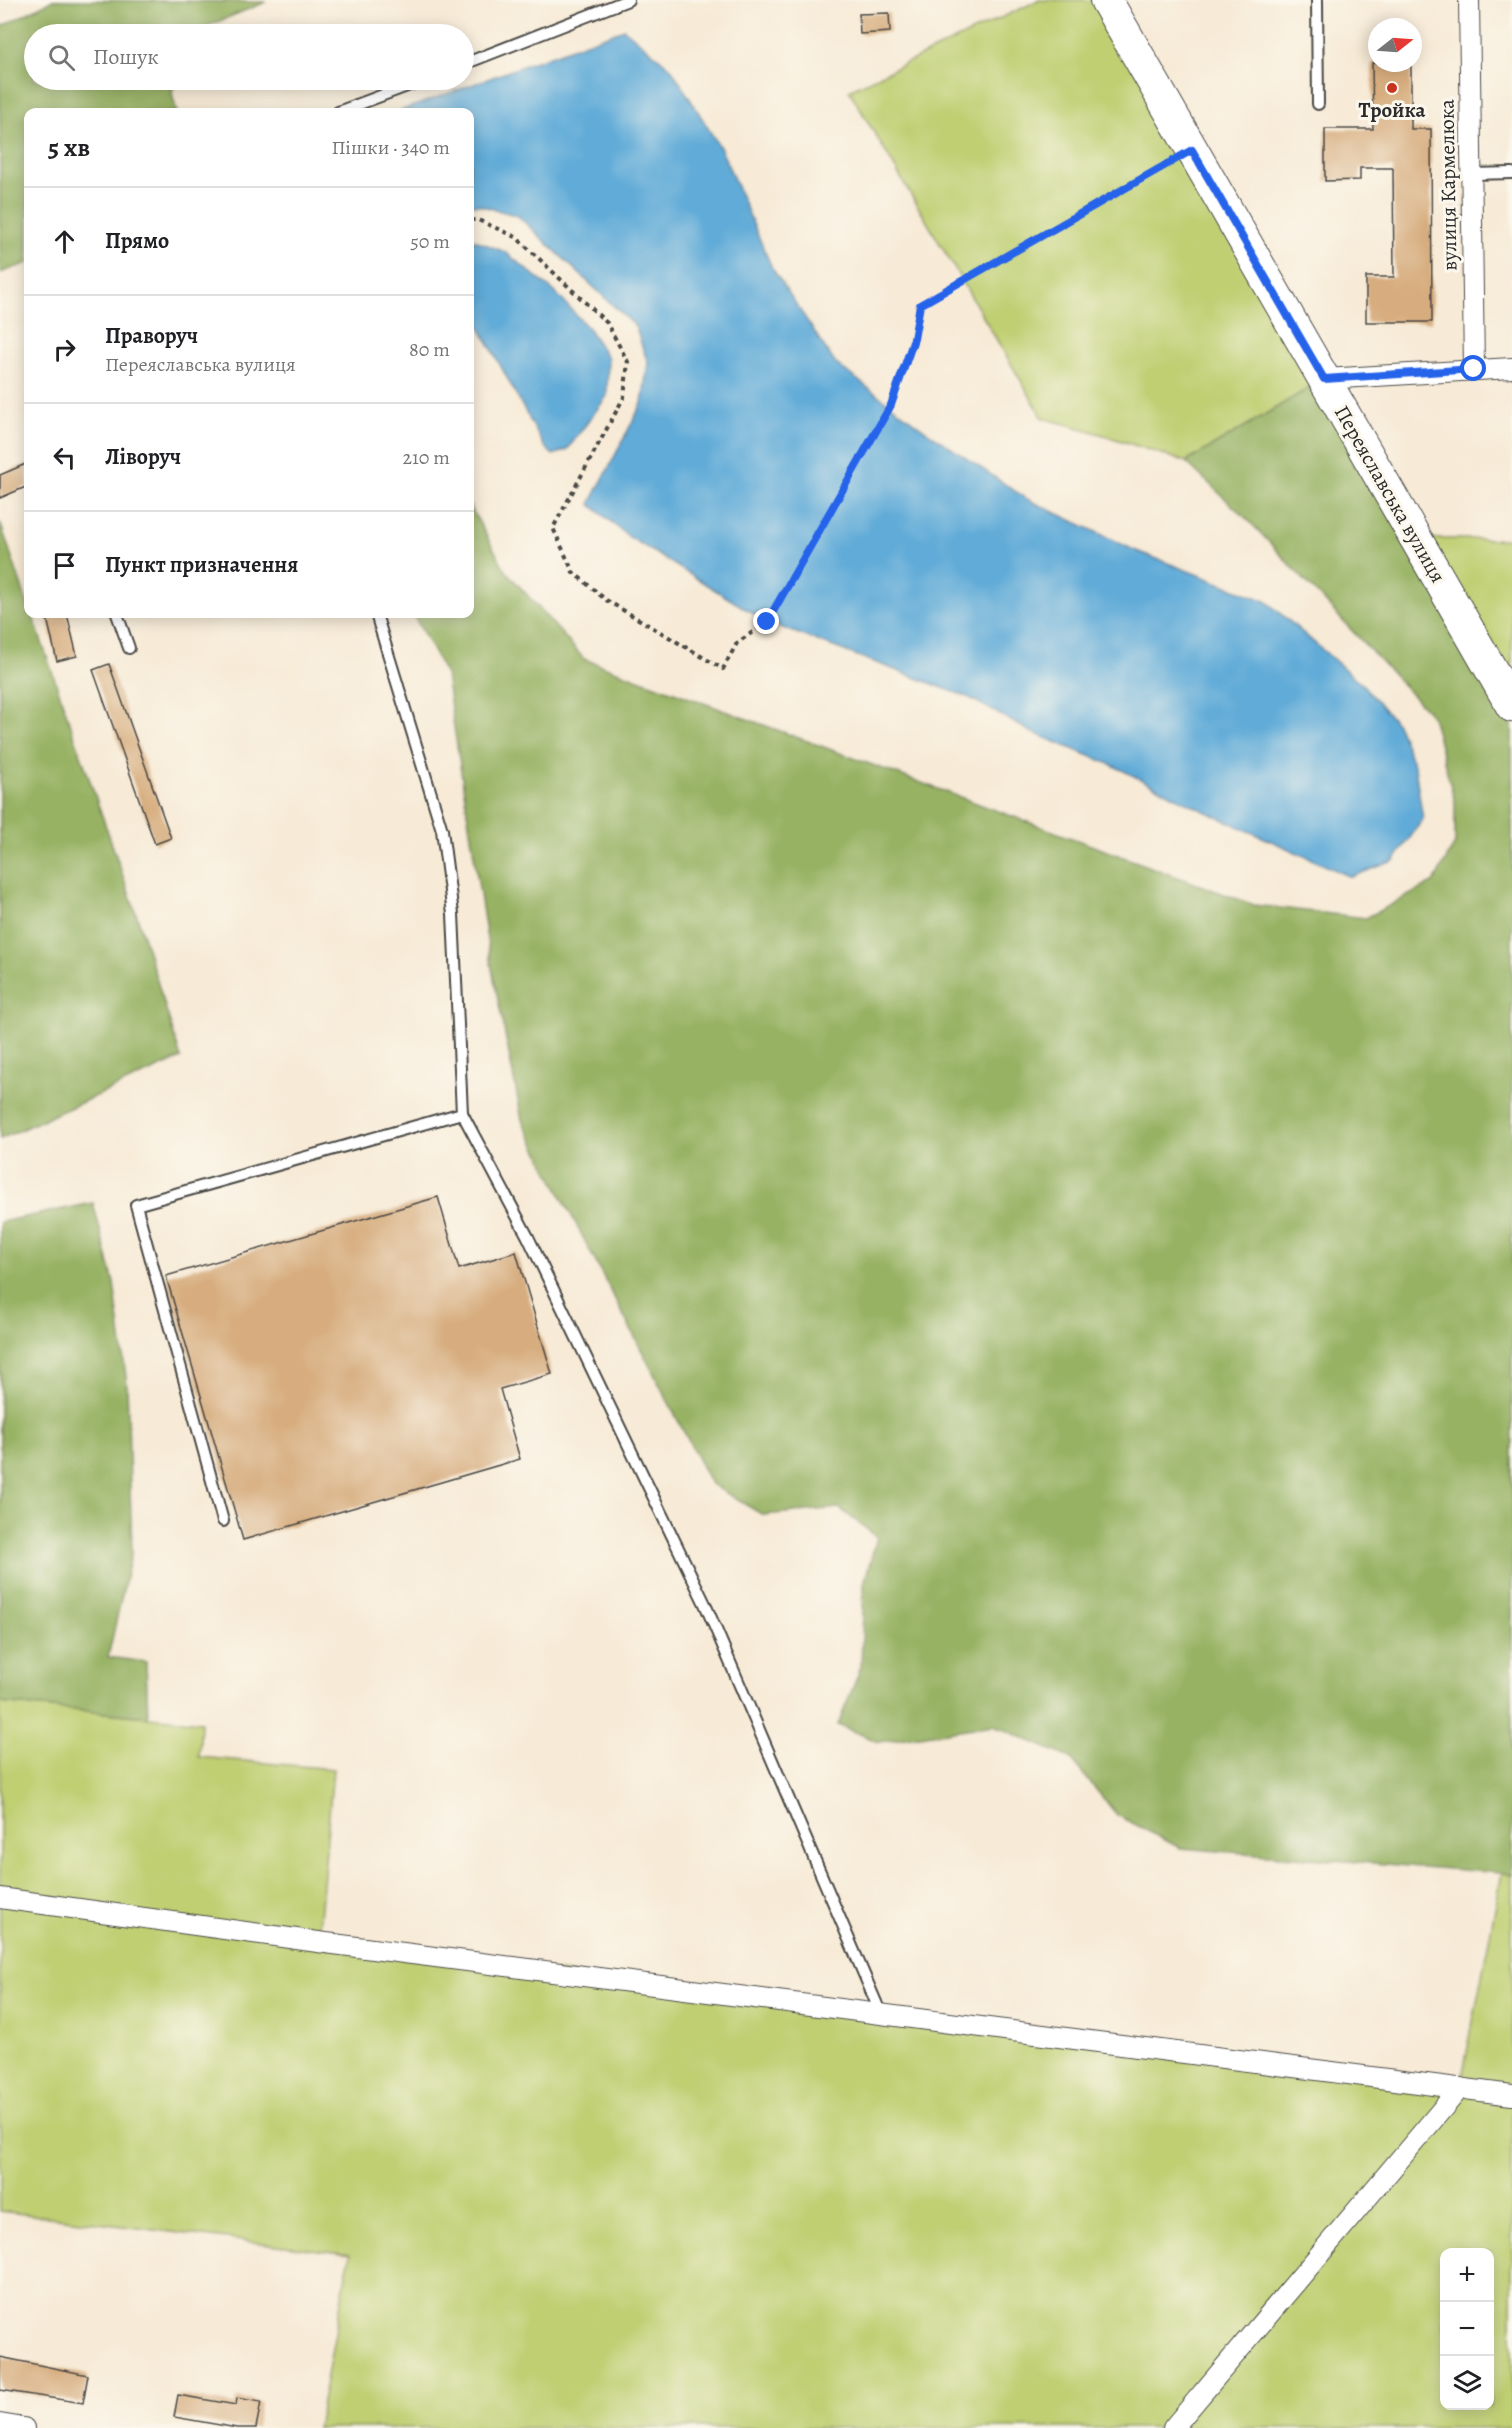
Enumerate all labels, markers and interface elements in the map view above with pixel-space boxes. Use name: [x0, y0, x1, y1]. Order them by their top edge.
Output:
north arrow: [1368, 18, 1422, 72]
search box: [24, 24, 474, 90]
icon: search: [45, 41, 78, 74]
text: Пошук: [93, 42, 159, 72]
marker: Тройка: [1385, 81, 1399, 95]
place label: Тройка: [1359, 96, 1426, 124]
street label: вулиця Кармелюка: [1432, 99, 1463, 271]
text: 5 хв: [48, 130, 90, 165]
text: Пішки · 340 m: [331, 134, 450, 161]
icon: ahead: [48, 225, 81, 258]
text: Прямо: [105, 226, 169, 256]
text: 50 m: [410, 228, 450, 255]
text: Праворуч: [105, 321, 198, 351]
icon: right: [48, 333, 81, 366]
text: 80 m: [409, 336, 450, 363]
text: Переяславська вулиця: [105, 351, 296, 378]
route start: [1460, 355, 1486, 381]
street label: Переяславська вулиця: [1328, 400, 1452, 588]
icon: left: [48, 441, 81, 474]
text: Ліворуч: [105, 442, 181, 472]
text: 210 m: [402, 444, 450, 471]
icon: arrive: [48, 549, 81, 582]
text: Пункт призначення: [105, 550, 298, 580]
route end: [753, 608, 779, 634]
map controls: [1440, 2248, 1494, 2410]
button: +: [1440, 2248, 1494, 2302]
button: −: [1440, 2302, 1494, 2356]
button: layers: [1440, 2356, 1494, 2410]

